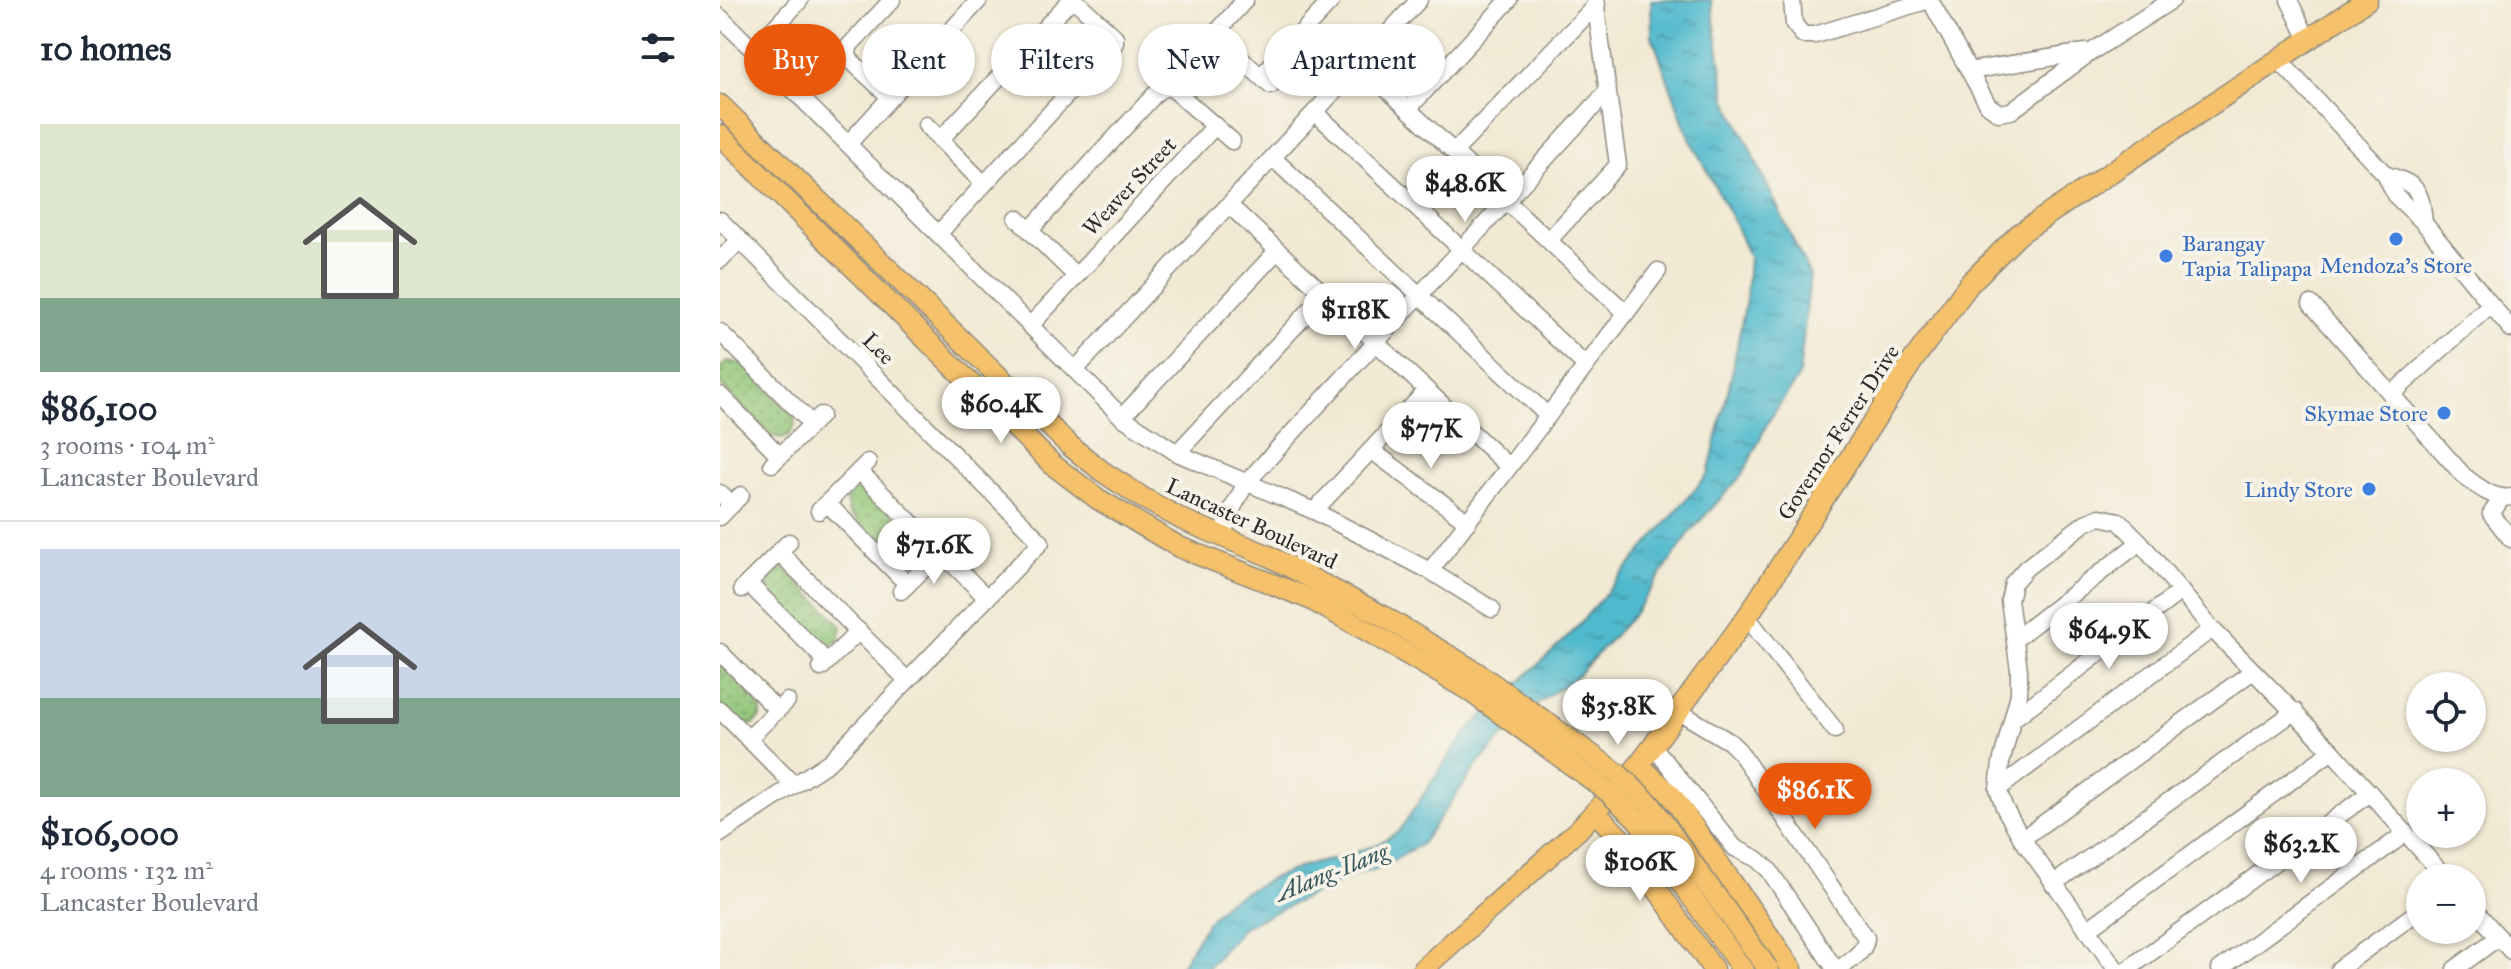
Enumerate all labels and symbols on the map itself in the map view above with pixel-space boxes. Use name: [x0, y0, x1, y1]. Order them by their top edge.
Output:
street label: Weaver Street: [1077, 131, 1182, 241]
pin: $48.6K: [1400, 156, 1530, 224]
place label: Barangay Tapia Talipapa: [2182, 230, 2312, 282]
marker: Mendoza's Store: [2387, 230, 2405, 248]
marker: Barangay Tapia Talipapa: [2157, 247, 2175, 265]
place label: Mendoza's Store: [2320, 252, 2472, 279]
pin: $118K: [1299, 283, 1411, 351]
street label: Lee: [857, 327, 900, 370]
street label: Governor Ferrer Drive: [1772, 340, 1905, 525]
pin: $60.4K: [936, 377, 1066, 445]
place label: Skymae Store: [2304, 400, 2428, 427]
pin: $77K: [1384, 402, 1478, 470]
marker: Skymae Store: [2435, 404, 2453, 422]
street label: Lancaster Boulevard: [1162, 472, 1342, 575]
place label: Lindy Store: [2244, 476, 2353, 503]
marker: Lindy Store: [2360, 480, 2378, 498]
pin: $71.6K: [869, 518, 999, 586]
pin: $64.9K: [2044, 603, 2174, 671]
pin: $35.8K: [1553, 679, 1683, 747]
pin: $86.1K: [1750, 763, 1880, 831]
pin: $63.2K: [2236, 817, 2366, 885]
water label: Alang-Ilang: [1269, 835, 1394, 909]
pin: $106K: [1584, 835, 1696, 903]

